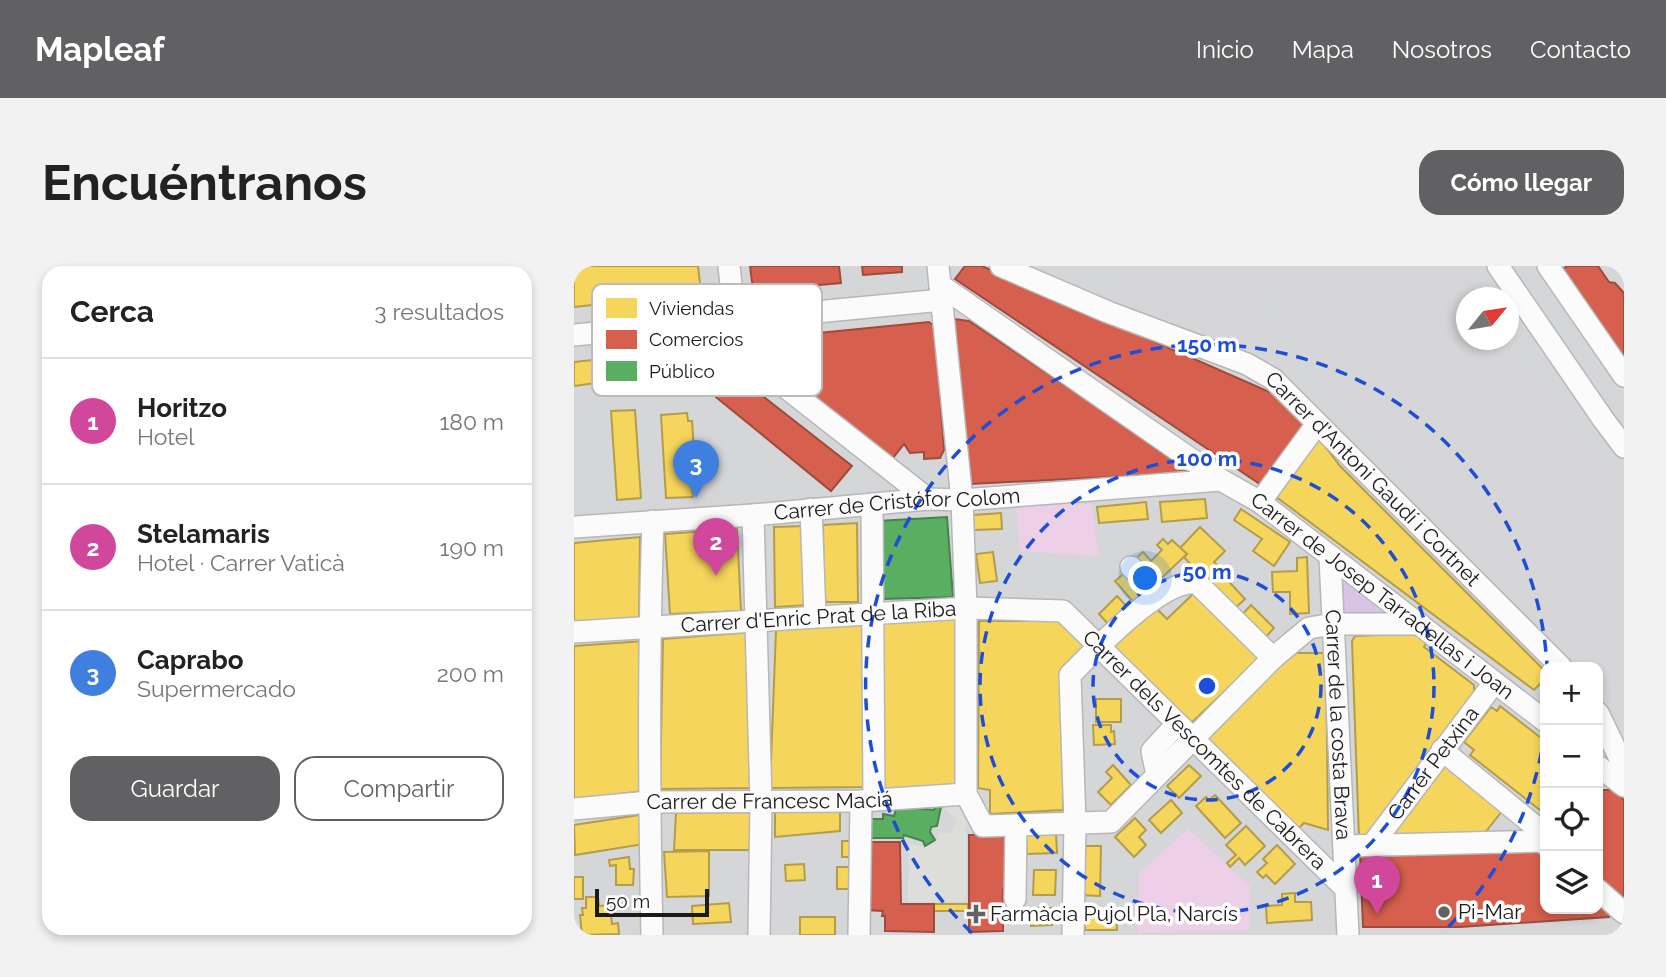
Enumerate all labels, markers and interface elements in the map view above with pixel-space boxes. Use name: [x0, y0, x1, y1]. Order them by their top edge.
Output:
text: Mapleaf: [35, 30, 165, 69]
text: Inicio: [1196, 35, 1254, 64]
text: Mapa: [1292, 35, 1354, 64]
text: Nosotros: [1392, 35, 1492, 64]
text: Contacto: [1530, 35, 1631, 64]
button: Cómo llegar: [1419, 150, 1624, 215]
text: Encuéntranos: [42, 154, 367, 211]
legend: [592, 284, 822, 396]
north arrow: [1456, 287, 1519, 350]
text: Cerca: [70, 294, 154, 329]
text: Viviendas: [649, 297, 734, 319]
text: 3 resultados: [374, 298, 504, 325]
text: Comercios: [649, 328, 743, 350]
text: 150 m: [1177, 332, 1237, 357]
text: Público: [649, 360, 715, 382]
street label: Carrer d'Antoni Gaudí i Cortnet: [1261, 366, 1486, 591]
text: Horitzo: [137, 393, 227, 423]
text: 1: [87, 408, 99, 435]
text: 180 m: [439, 408, 504, 435]
text: Hotel: [137, 423, 195, 450]
pin: 3: [673, 440, 719, 498]
text: 100 m: [1177, 446, 1237, 471]
street label: Carrer de Cristófor Colom: [773, 483, 1021, 525]
street label: Carrer de Josep Tarradellas i Joan: [1247, 487, 1519, 705]
pin: 2: [693, 518, 739, 576]
text: Stelamaris: [137, 519, 270, 549]
text: 2: [87, 534, 99, 561]
text: 190 m: [440, 534, 504, 561]
text: Hotel · Carrer Vaticà: [137, 549, 345, 576]
text: 50 m: [1182, 559, 1232, 584]
your location: [1128, 561, 1162, 595]
street label: Carrer d'Enric Prat de la Riba: [680, 596, 957, 637]
street label: Carrer de la costa Brava: [1321, 609, 1356, 841]
street label: Carrer dels Vescomtes de Cabrera: [1078, 624, 1332, 875]
text: Caprabo: [137, 645, 243, 675]
text: 3: [87, 660, 99, 687]
text: 200 m: [437, 660, 504, 687]
map controls: [1540, 662, 1603, 914]
button: +: [1540, 662, 1603, 725]
centre of rings: [1195, 674, 1219, 698]
text: Supermercado: [137, 675, 296, 702]
street label: Carrer Petxina: [1382, 701, 1484, 825]
button: −: [1540, 725, 1603, 788]
button: Guardar: [70, 756, 280, 821]
button: Compartir: [294, 756, 504, 821]
street label: Carrer de Francesc Maciá: [646, 786, 894, 814]
button: locate: [1540, 788, 1603, 851]
button: layers: [1540, 851, 1603, 914]
pin: 1: [1354, 856, 1400, 914]
scale bar: [595, 886, 709, 918]
text: 50 m: [606, 890, 650, 912]
place label: Pi-Mar: [1458, 899, 1522, 924]
place label: Farmàcia Pujol Pla, Narcís: [990, 901, 1238, 926]
marker: Pi-Mar: [1436, 904, 1452, 920]
marker: Farmàcia Pujol Pla, Narcís: [968, 906, 984, 922]

